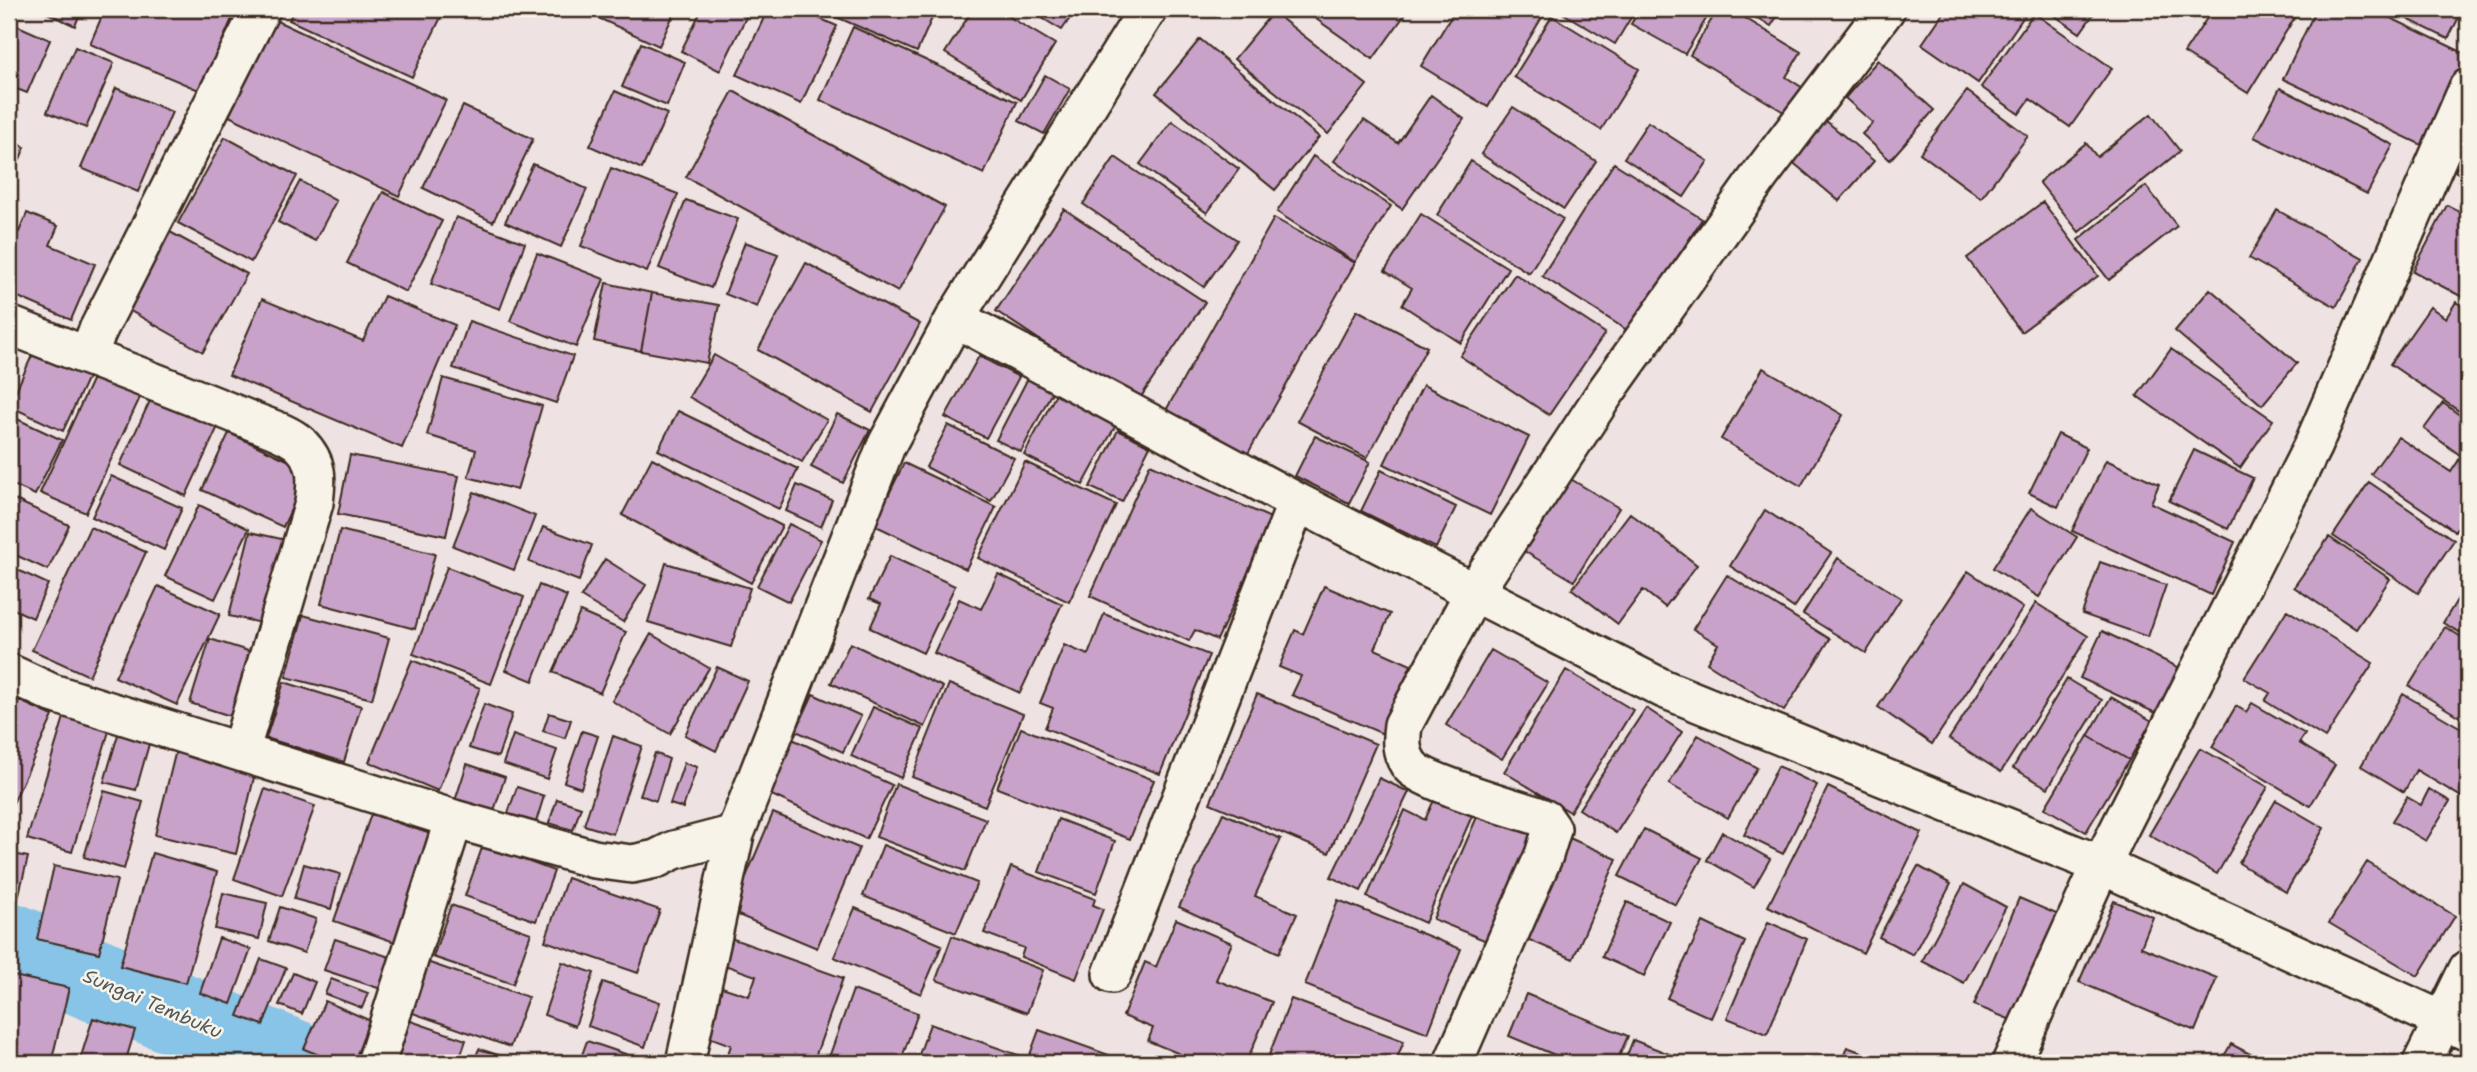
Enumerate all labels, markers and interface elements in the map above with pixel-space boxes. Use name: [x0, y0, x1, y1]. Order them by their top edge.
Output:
water label: Sungai Tembuku: [80, 963, 226, 1044]

